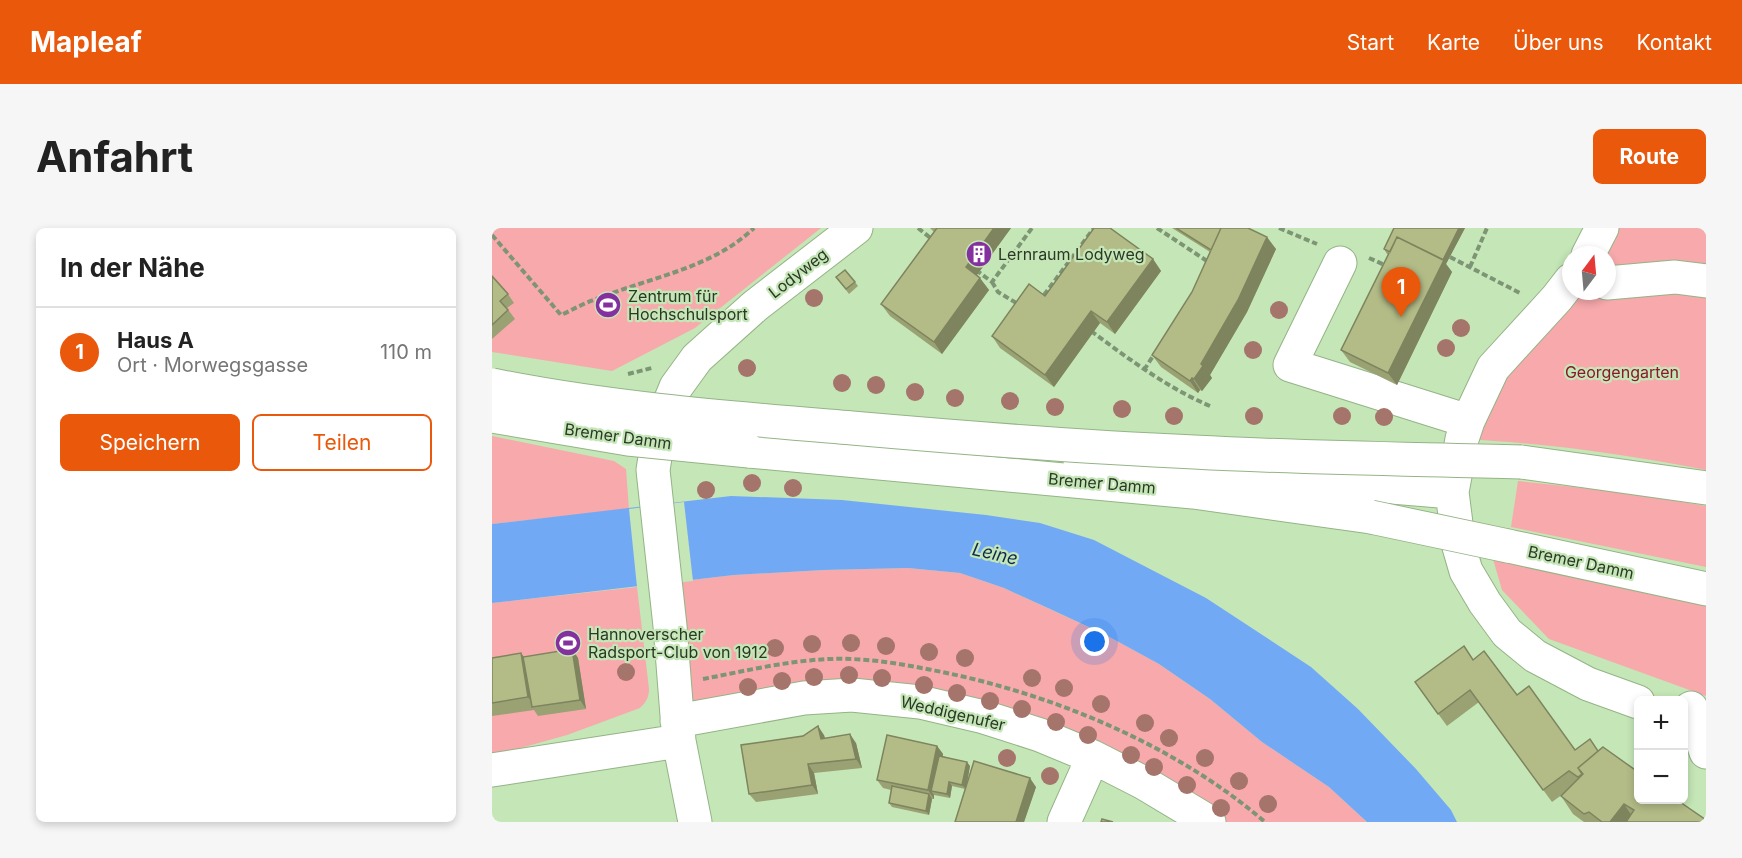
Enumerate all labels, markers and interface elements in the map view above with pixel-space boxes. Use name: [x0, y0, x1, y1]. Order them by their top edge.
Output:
text: Mapleaf: [30, 25, 142, 59]
text: Start: [1347, 30, 1394, 55]
text: Karte: [1427, 30, 1480, 55]
text: Über uns: [1513, 30, 1604, 55]
text: Kontakt: [1637, 30, 1712, 55]
button: Route: [1593, 129, 1706, 184]
text: Anfahrt: [36, 131, 193, 182]
building icon: Lernraum Lodyweg: [964, 239, 994, 269]
street label: Lodyweg: [764, 244, 832, 302]
place label: Lernraum Lodyweg: [998, 244, 1145, 264]
north arrow: [1562, 246, 1616, 300]
text: In der Nähe: [60, 252, 205, 283]
pin: 1: [1382, 268, 1420, 317]
place label: Zentrum für Hochschulsport: [628, 286, 748, 324]
sports icon: Zentrum für Hochschulsport: [593, 290, 623, 320]
text: Haus A: [117, 327, 194, 353]
text: 1: [75, 340, 84, 364]
text: 110 m: [380, 340, 432, 364]
text: Ort · Morwegsgasse: [117, 353, 308, 377]
park label: Georgengarten: [1565, 362, 1679, 382]
button: Speichern: [60, 414, 240, 471]
button: Teilen: [252, 414, 432, 471]
street label: Bremer Damm: [563, 419, 673, 453]
street label: Bremer Damm: [1047, 468, 1157, 498]
water label: Leine: [970, 538, 1020, 569]
street label: Bremer Damm: [1526, 541, 1636, 583]
place label: Hannoverscher Radsport-Club von 1912: [588, 624, 768, 662]
your location: [1080, 627, 1109, 656]
sports icon: Hannoverscher Radsport-Club von 1912: [553, 628, 583, 658]
street label: Weddigenufer: [899, 691, 1007, 735]
map controls: [1634, 696, 1688, 804]
button: +: [1634, 696, 1688, 750]
button: −: [1634, 750, 1688, 804]

